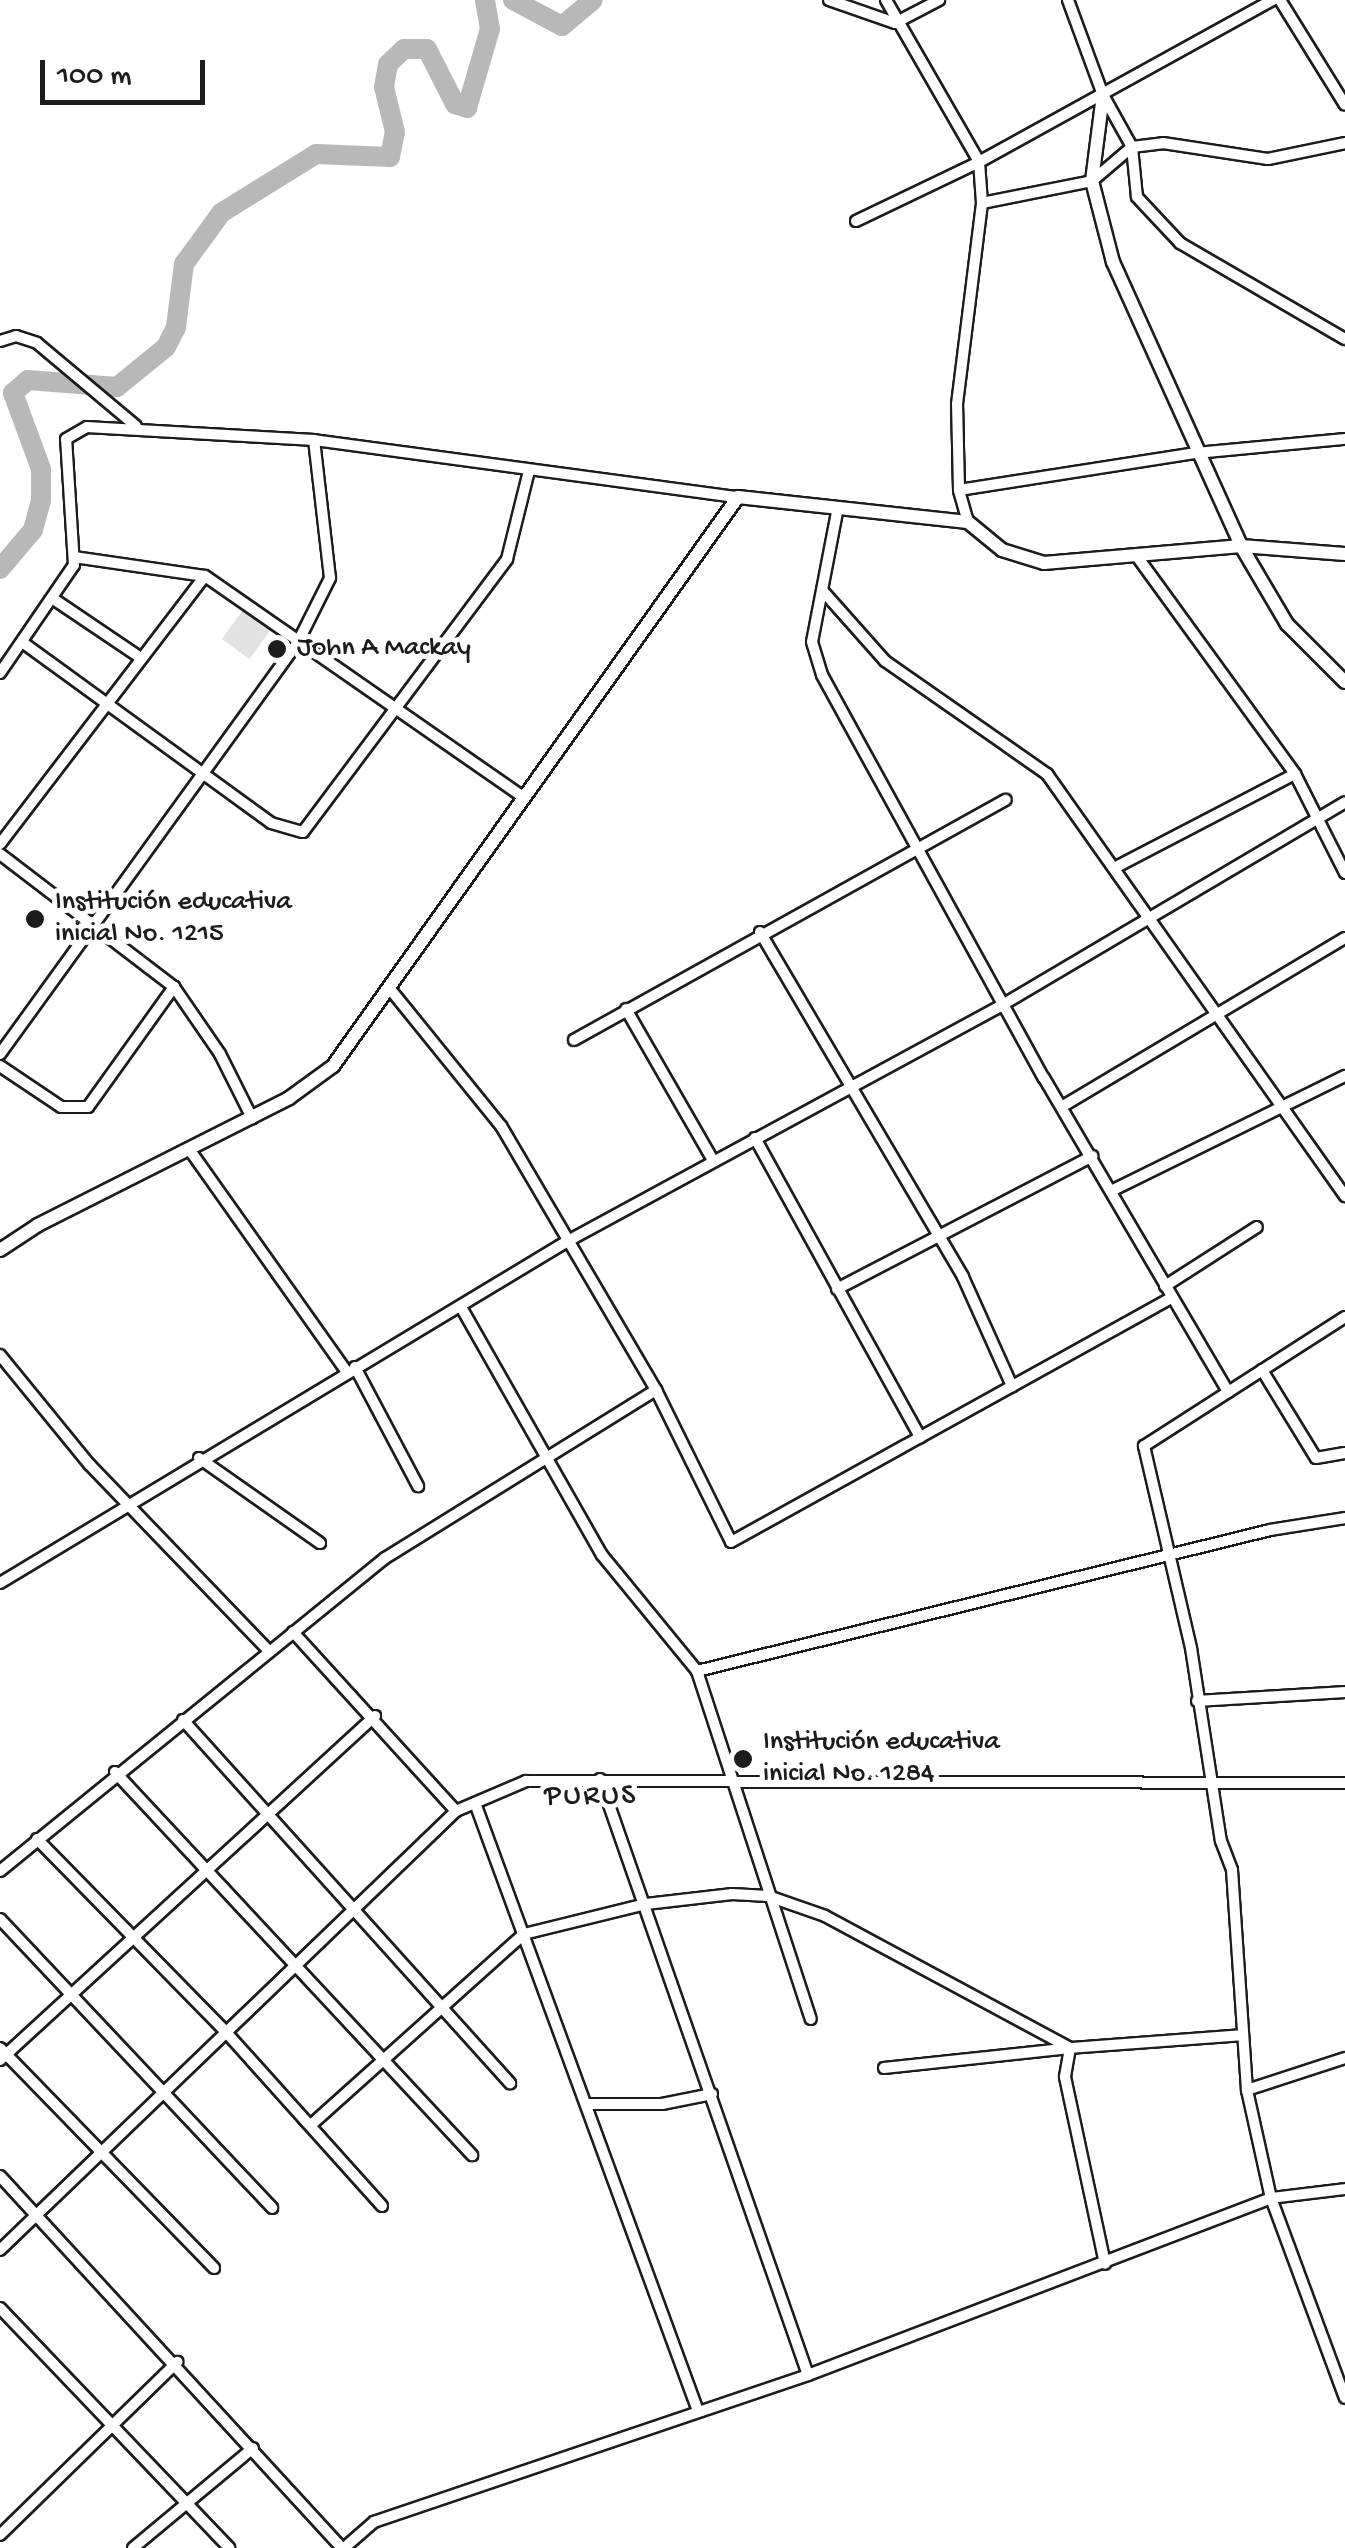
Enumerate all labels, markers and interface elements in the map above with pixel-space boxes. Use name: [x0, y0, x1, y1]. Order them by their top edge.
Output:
scale bar: [45, 40, 210, 102]
text: 100 m: [57, 60, 132, 95]
place label: John A Mackay: [297, 632, 471, 666]
marker: John A Mackay: [266, 638, 288, 660]
place label: Institución educativa inicial No. 1215: [55, 886, 292, 952]
marker: Institución educativa inicial No. 1215: [24, 908, 46, 930]
place label: Institución educativa inicial No. 1284: [763, 1726, 1000, 1792]
marker: Institución educativa inicial No. 1284: [732, 1748, 754, 1770]
district label: PURUS: [544, 1780, 638, 1816]

